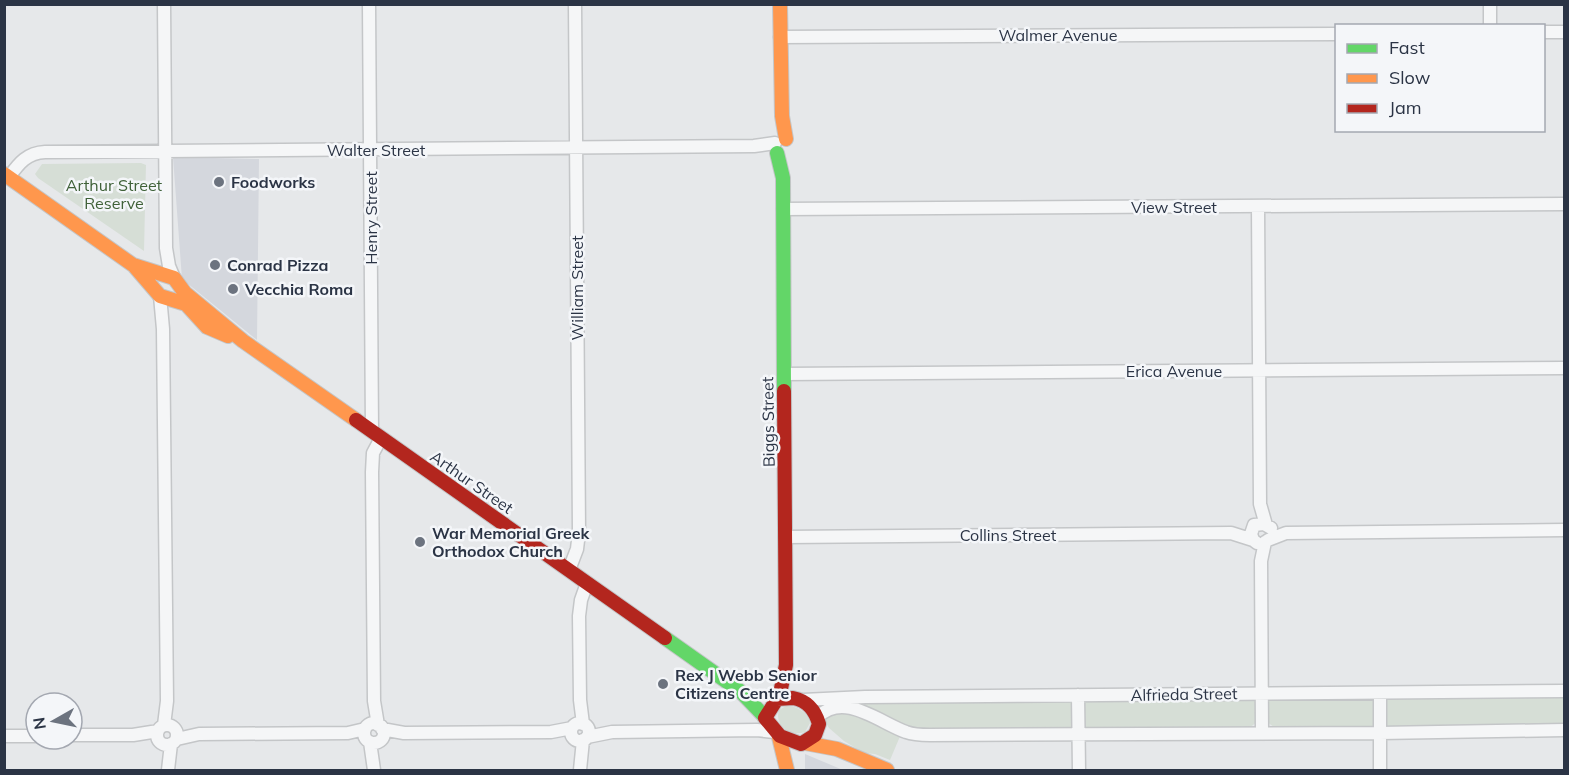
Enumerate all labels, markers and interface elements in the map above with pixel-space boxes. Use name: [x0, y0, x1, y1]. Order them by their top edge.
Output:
legend: [1335, 24, 1545, 132]
street label: Walmer Avenue: [999, 25, 1117, 45]
text: Fast: [1389, 36, 1425, 59]
text: Slow: [1389, 66, 1431, 89]
text: Jam: [1389, 96, 1422, 119]
street label: Walter Street: [327, 140, 426, 160]
street label: Henry Street: [361, 171, 381, 265]
place label: Foodworks: [231, 172, 315, 192]
park label: Arthur Street Reserve: [66, 175, 163, 213]
marker: Foodworks: [212, 175, 226, 189]
street label: View Street: [1131, 197, 1217, 217]
street label: William Street: [567, 235, 587, 341]
place label: Conrad Pizza: [227, 255, 328, 275]
marker: Conrad Pizza: [208, 258, 222, 272]
place label: Vecchia Roma: [244, 279, 353, 299]
marker: Vecchia Roma: [226, 282, 240, 296]
street label: Erica Avenue: [1126, 361, 1222, 381]
street label: Biggs Street: [757, 376, 779, 467]
street label: Arthur Street: [427, 446, 518, 518]
place label: War Memorial Greek Orthodox Church: [432, 523, 591, 561]
street label: Collins Street: [960, 525, 1057, 545]
marker: War Memorial Greek Orthodox Church: [413, 535, 427, 549]
place label: Rex J Webb Senior Citizens Centre: [675, 665, 817, 703]
marker: Rex J Webb Senior Citizens Centre: [656, 677, 670, 691]
street label: Alfrieda Street: [1130, 683, 1238, 705]
north arrow: [24, 691, 84, 751]
text: N: [28, 716, 50, 731]

